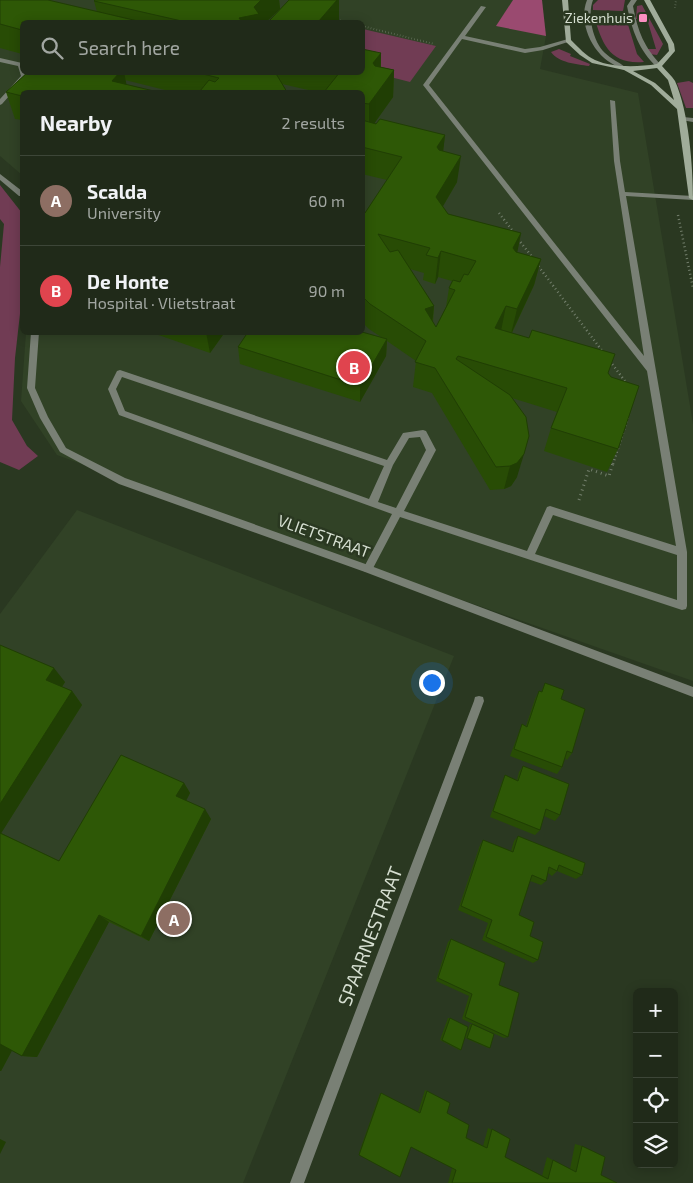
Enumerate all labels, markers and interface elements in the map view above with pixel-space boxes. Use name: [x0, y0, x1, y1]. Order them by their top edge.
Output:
place label: Ziekenhuis: [565, 9, 633, 26]
marker: Ziekenhuis: [637, 12, 649, 24]
search box: [20, 20, 365, 75]
icon: search: [38, 34, 66, 62]
text: Search here: [78, 36, 180, 59]
text: Nearby: [40, 110, 112, 135]
text: 2 results: [282, 113, 345, 132]
text: Scalda: [87, 180, 147, 203]
text: A: [51, 191, 61, 210]
text: 60 m: [309, 191, 345, 210]
text: University: [87, 203, 161, 222]
text: De Honte: [87, 270, 169, 293]
text: B: [51, 281, 61, 300]
text: 90 m: [309, 281, 345, 300]
text: Hospital · Vlietstraat: [87, 293, 235, 312]
pin: B: [338, 348, 370, 386]
street label: VLIETSTRAAT: [275, 510, 373, 561]
your location: [419, 670, 445, 696]
street label: SPAARNESTRAAT: [332, 863, 407, 1009]
pin: A: [158, 900, 190, 938]
map controls: [633, 988, 678, 1168]
button: +: [633, 988, 678, 1033]
button: −: [633, 1033, 678, 1078]
button: locate: [633, 1078, 678, 1123]
button: layers: [633, 1123, 678, 1168]

